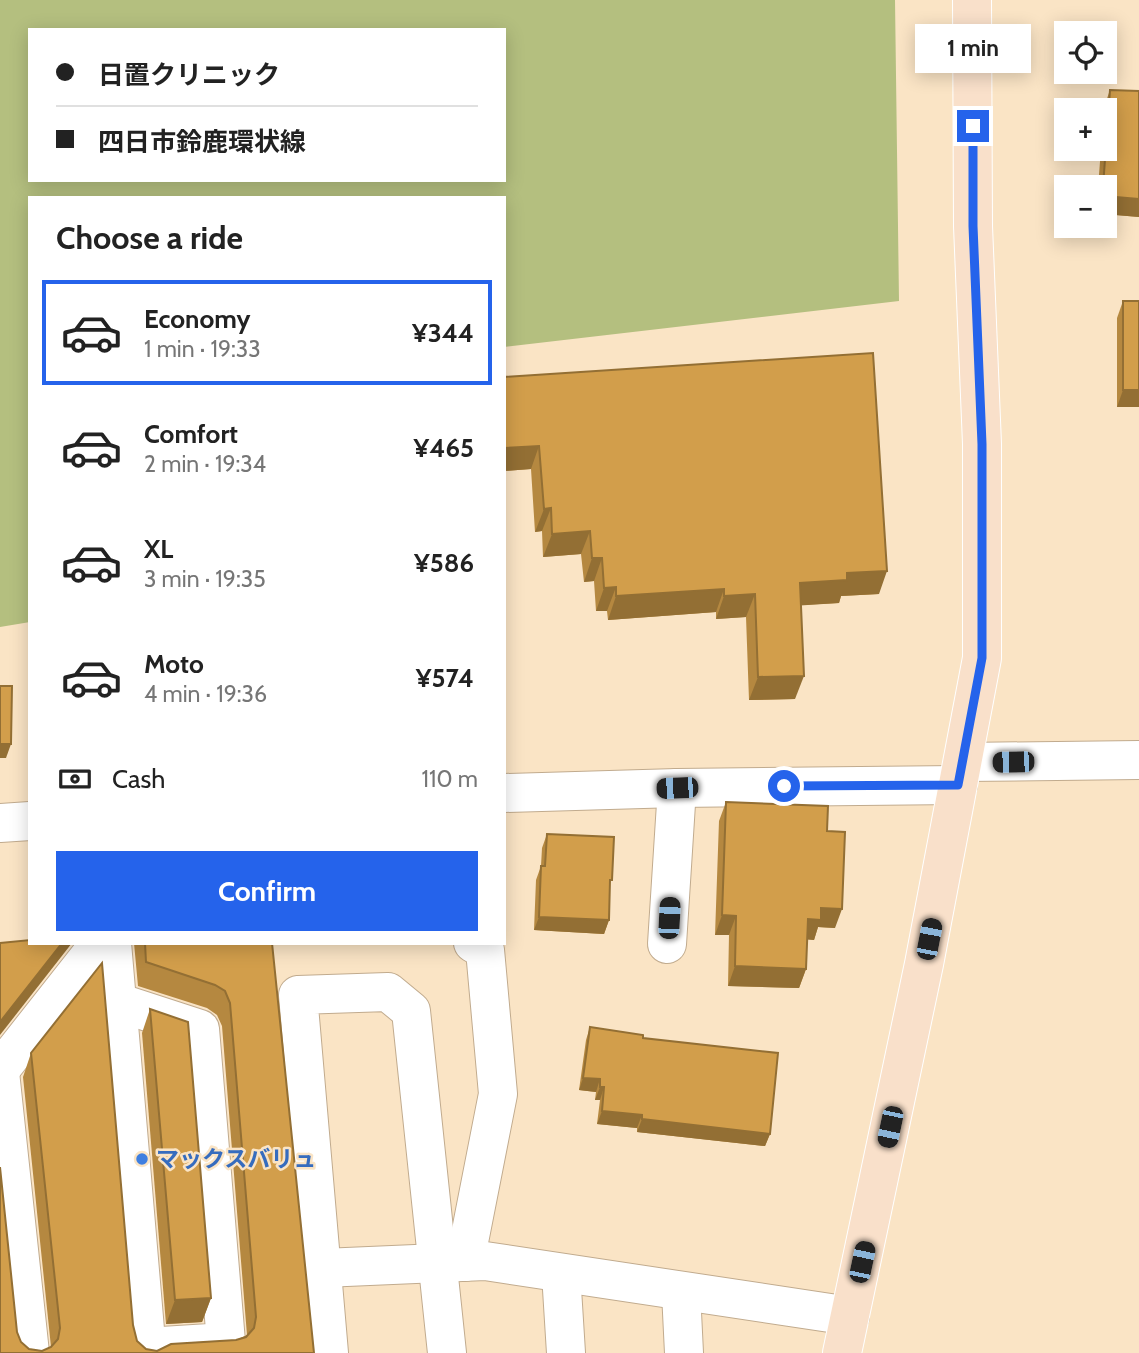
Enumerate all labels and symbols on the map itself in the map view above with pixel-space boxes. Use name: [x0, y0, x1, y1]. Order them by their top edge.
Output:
callout: 1 min: [915, 24, 1031, 74]
route end: [957, 110, 989, 142]
car: [992, 751, 1035, 773]
route start: [768, 770, 800, 802]
car: [656, 777, 699, 799]
car: [658, 896, 681, 940]
car: [915, 916, 944, 962]
car: [876, 1104, 905, 1150]
place label: マックスバリュ: [156, 1145, 316, 1173]
marker: マックスバリュ: [134, 1151, 150, 1167]
car: [848, 1239, 877, 1285]

